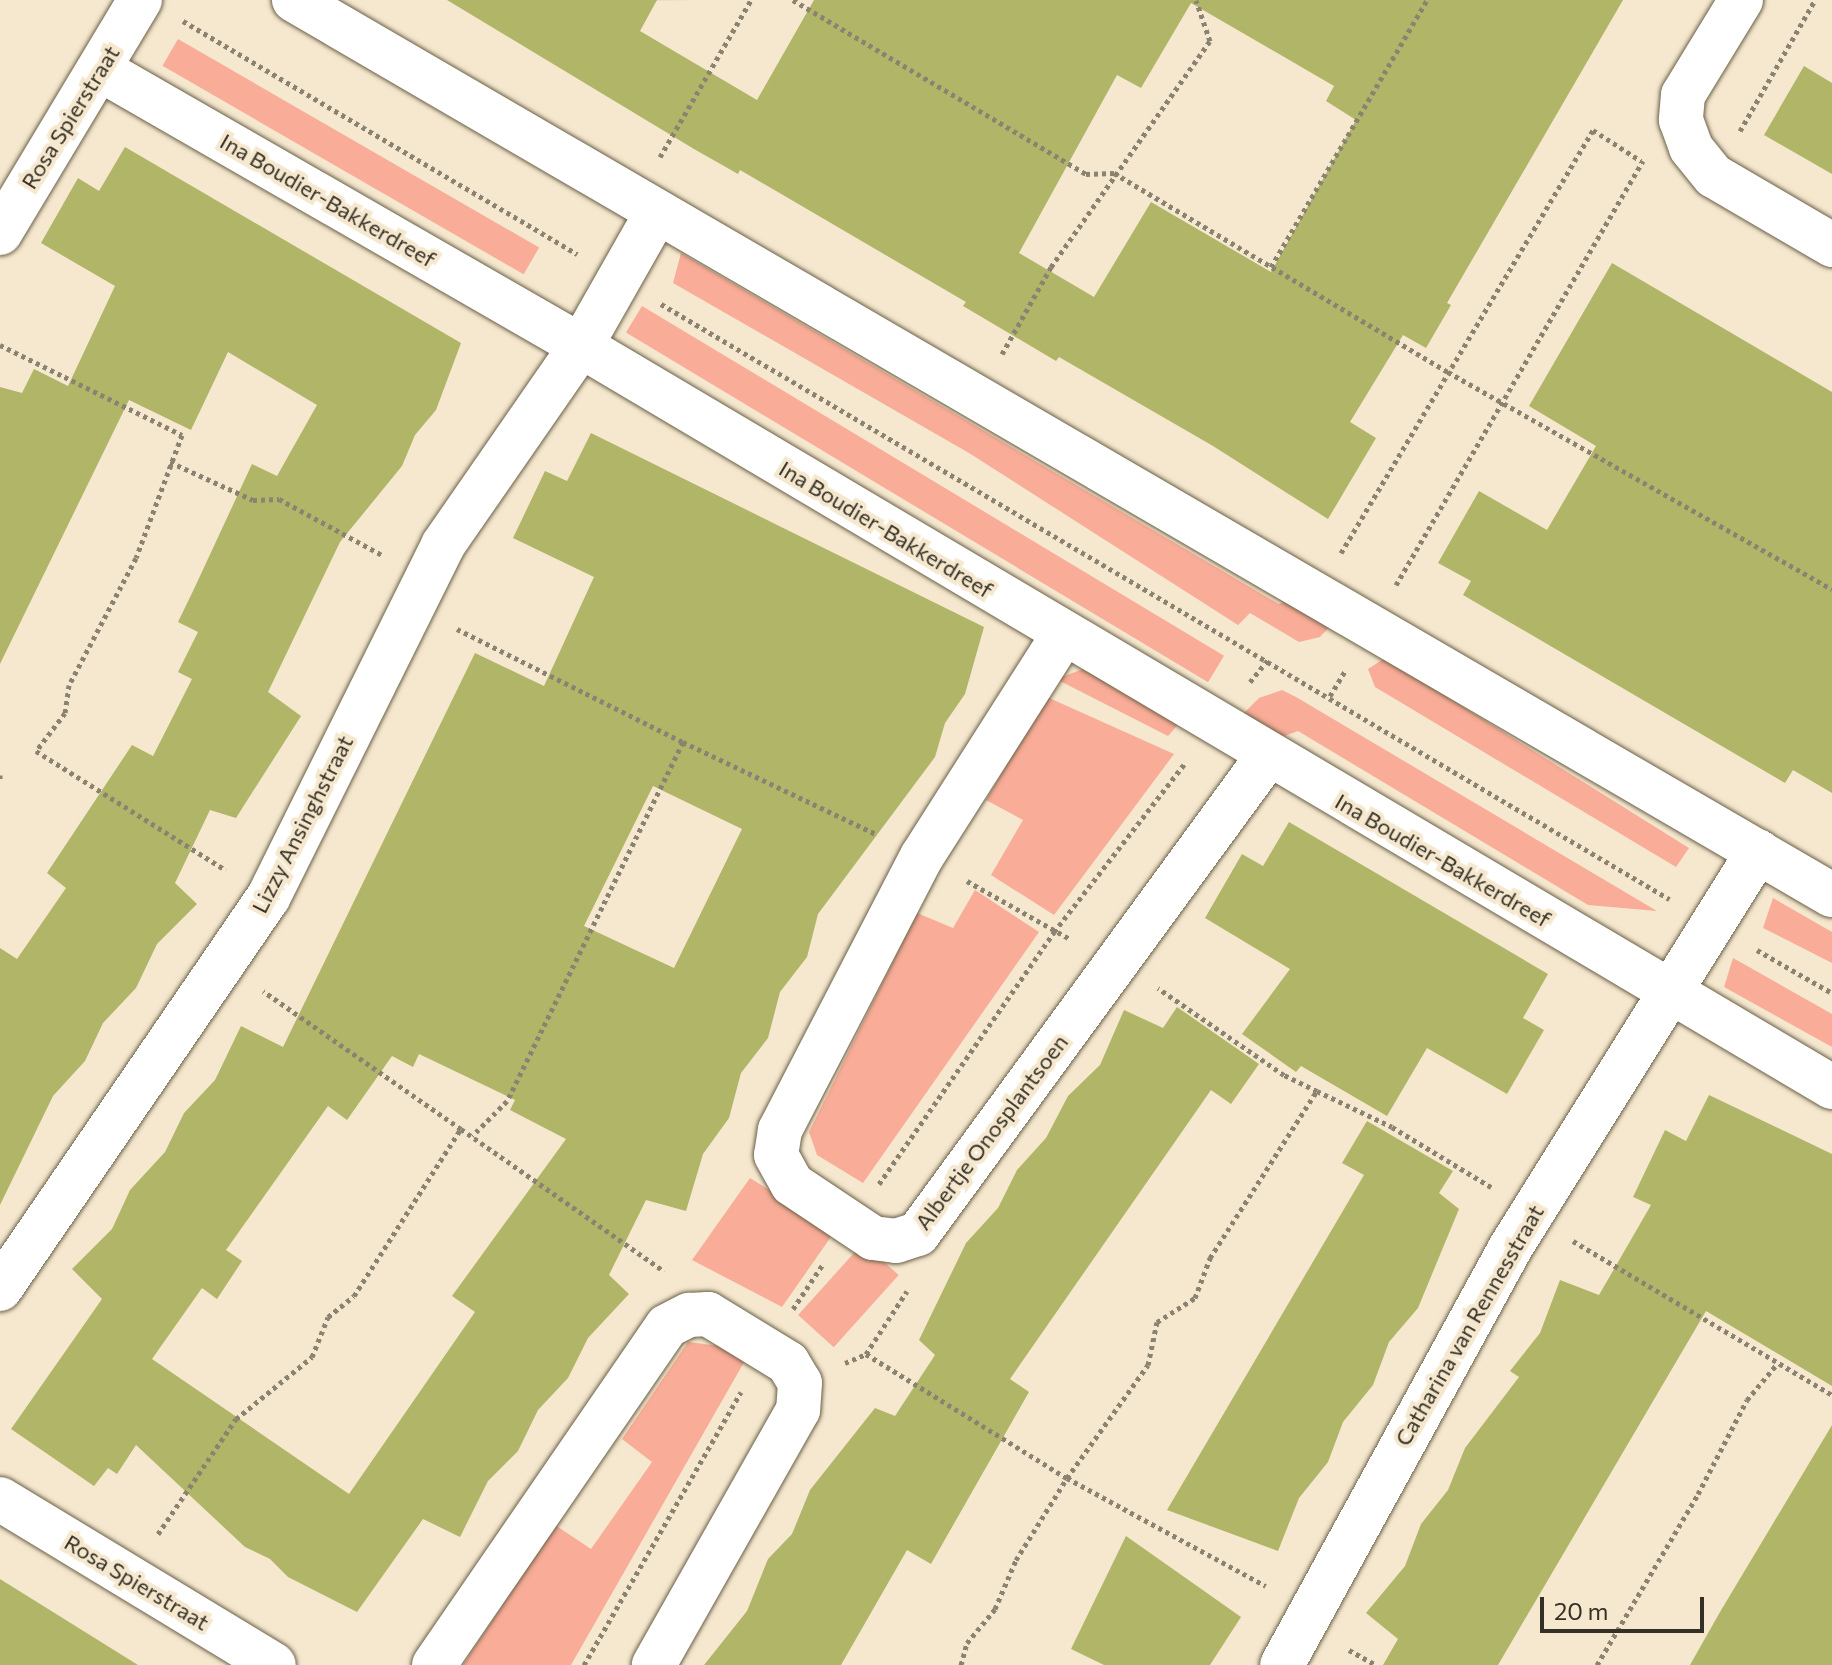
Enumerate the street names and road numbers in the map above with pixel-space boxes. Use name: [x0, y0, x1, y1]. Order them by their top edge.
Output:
street label: Rosa Spierstraat: [15, 41, 125, 193]
street label: Ina Boudier-Bakkerdreef: [216, 128, 440, 272]
street label: Ina Boudier-Bakkerdreef: [775, 455, 997, 603]
street label: Lizzy Ansinghstraat: [246, 731, 358, 917]
street label: Ina Boudier-Bakkerdreef: [1331, 788, 1555, 932]
street label: Albertje Onosplantsoen: [909, 1029, 1073, 1235]
street label: Catharina van Rennesstraat: [1389, 1200, 1549, 1450]
street label: Rosa Spierstraat: [60, 1528, 214, 1636]

